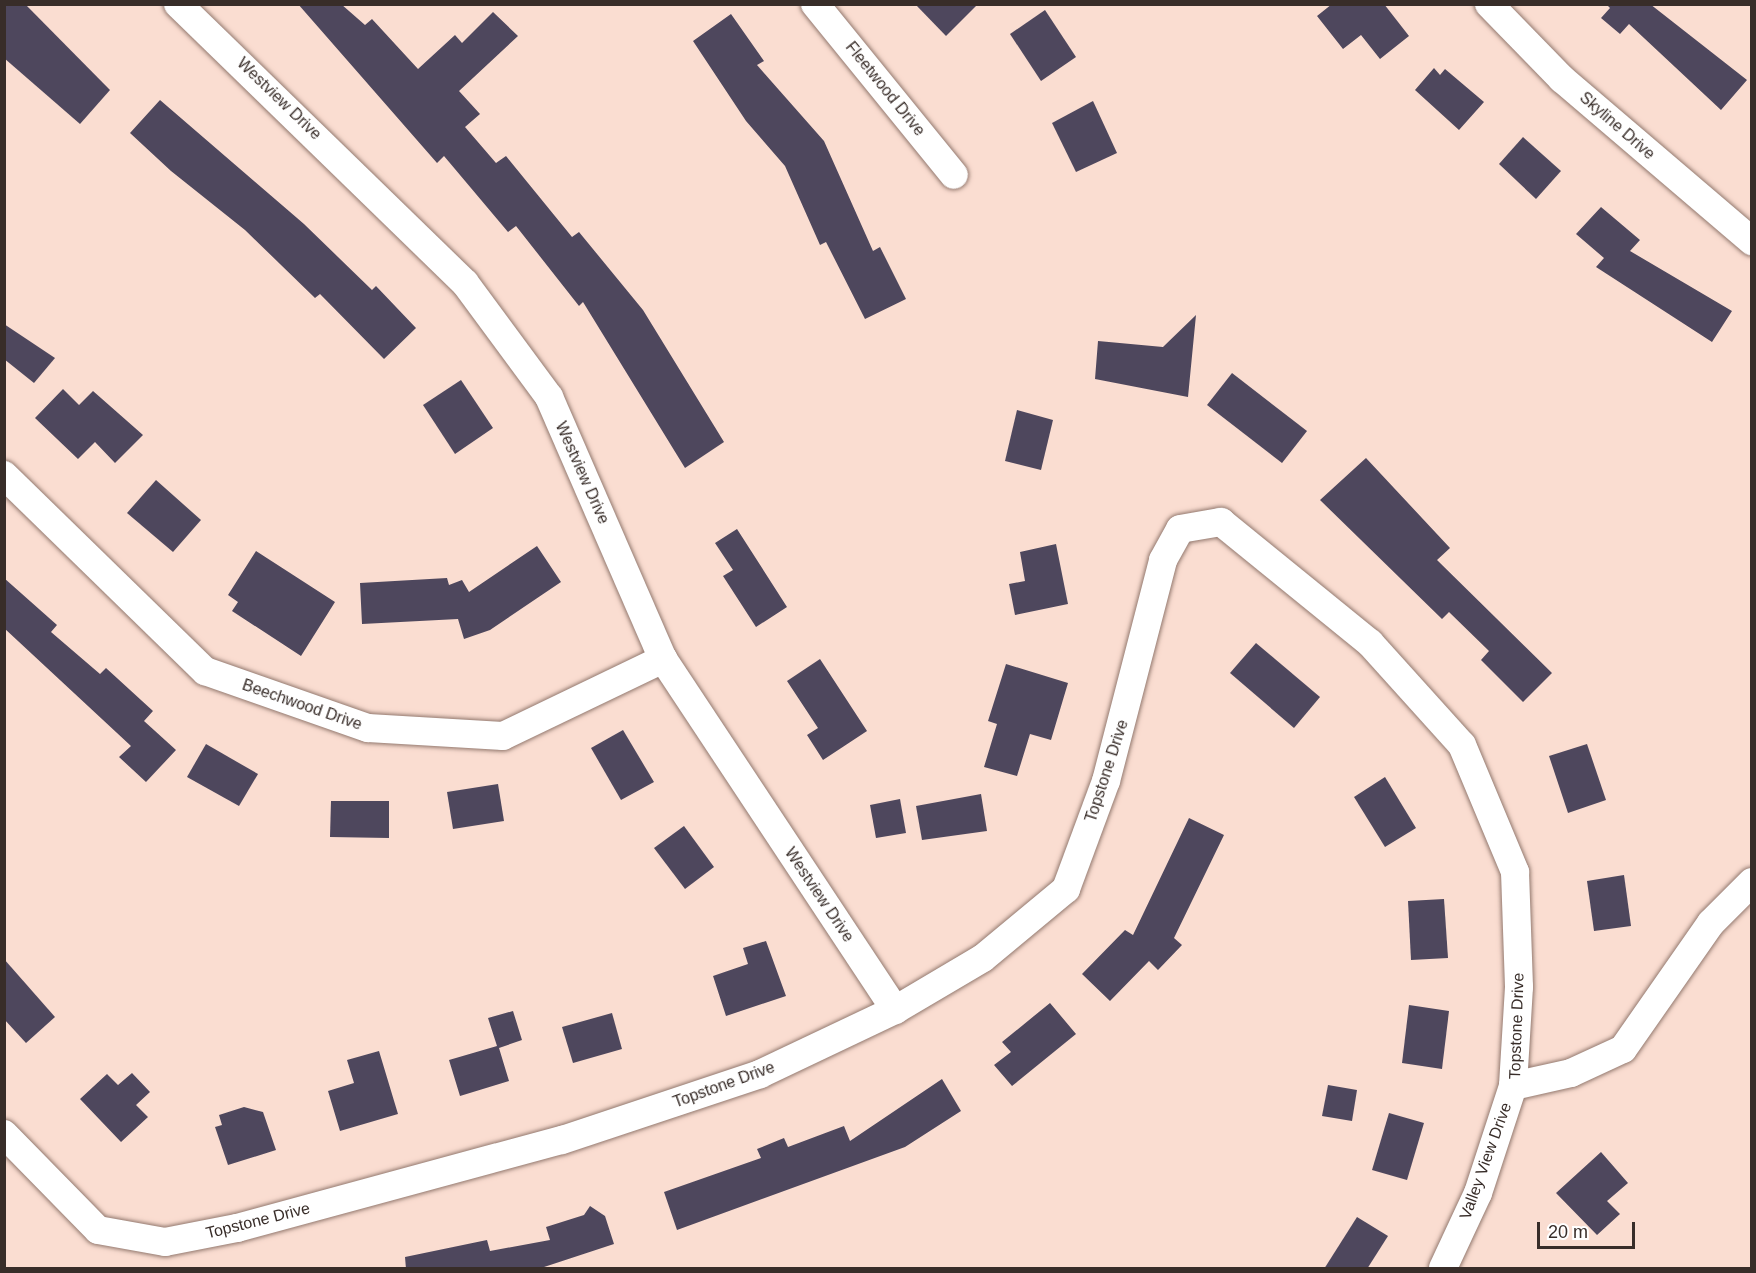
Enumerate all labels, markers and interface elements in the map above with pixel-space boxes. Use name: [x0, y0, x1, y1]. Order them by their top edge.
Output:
street label: Fleetwood Drive: [841, 38, 929, 140]
street label: Westview Drive: [233, 54, 325, 144]
street label: Skyline Drive: [1575, 88, 1659, 164]
street label: Westview Drive: [551, 419, 613, 527]
street label: Beechwood Drive: [240, 676, 364, 734]
street label: Topstone Drive: [1081, 717, 1133, 825]
street label: Westview Drive: [780, 844, 858, 946]
street label: Topstone Drive: [1506, 972, 1528, 1080]
street label: Topstone Drive: [671, 1058, 777, 1112]
street label: Valley View Drive: [1456, 1100, 1516, 1222]
street label: Topstone Drive: [204, 1199, 312, 1243]
scale bar: [1540, 1210, 1638, 1248]
text: 20 m: [1548, 1222, 1588, 1242]

